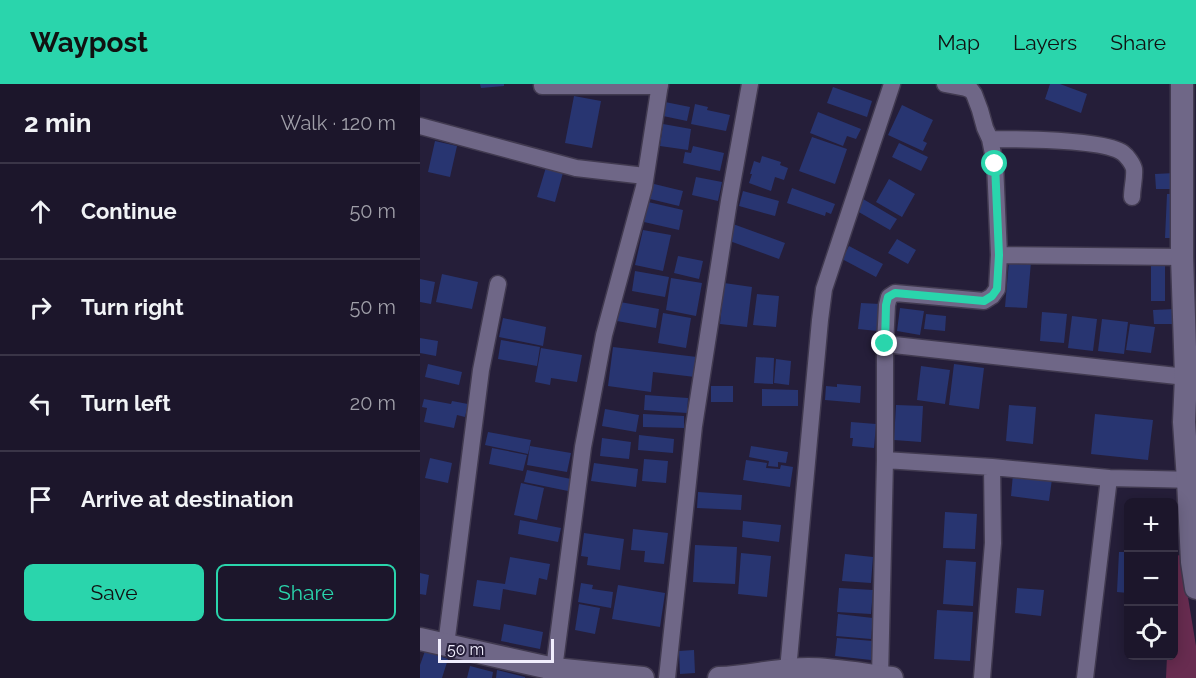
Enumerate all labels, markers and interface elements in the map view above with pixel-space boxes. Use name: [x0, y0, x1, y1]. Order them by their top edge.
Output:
text: Waypost: [30, 26, 148, 59]
text: Map: [937, 30, 980, 55]
text: Layers: [1013, 30, 1077, 55]
text: Share: [1110, 30, 1166, 55]
text: 2 min: [24, 108, 91, 138]
text: Walk · 120 m: [281, 111, 396, 135]
route start: [981, 150, 1007, 176]
icon: ahead: [24, 195, 57, 228]
text: Continue: [81, 198, 177, 224]
text: 50 m: [349, 199, 396, 223]
icon: right: [24, 291, 57, 324]
text: Turn right: [81, 294, 184, 320]
text: 50 m: [349, 295, 396, 319]
route end: [871, 330, 897, 356]
icon: left: [24, 387, 57, 420]
text: Turn left: [81, 390, 171, 416]
text: 20 m: [350, 391, 396, 415]
icon: arrive: [24, 483, 57, 516]
text: Arrive at destination: [81, 486, 294, 512]
map controls: [1124, 498, 1178, 660]
button: +: [1124, 498, 1178, 552]
button: −: [1124, 552, 1178, 606]
button: Save: [24, 564, 204, 621]
button: Share: [216, 564, 396, 621]
button: locate: [1124, 606, 1178, 660]
scale bar: [438, 636, 554, 664]
text: 50 m: [447, 640, 484, 659]

